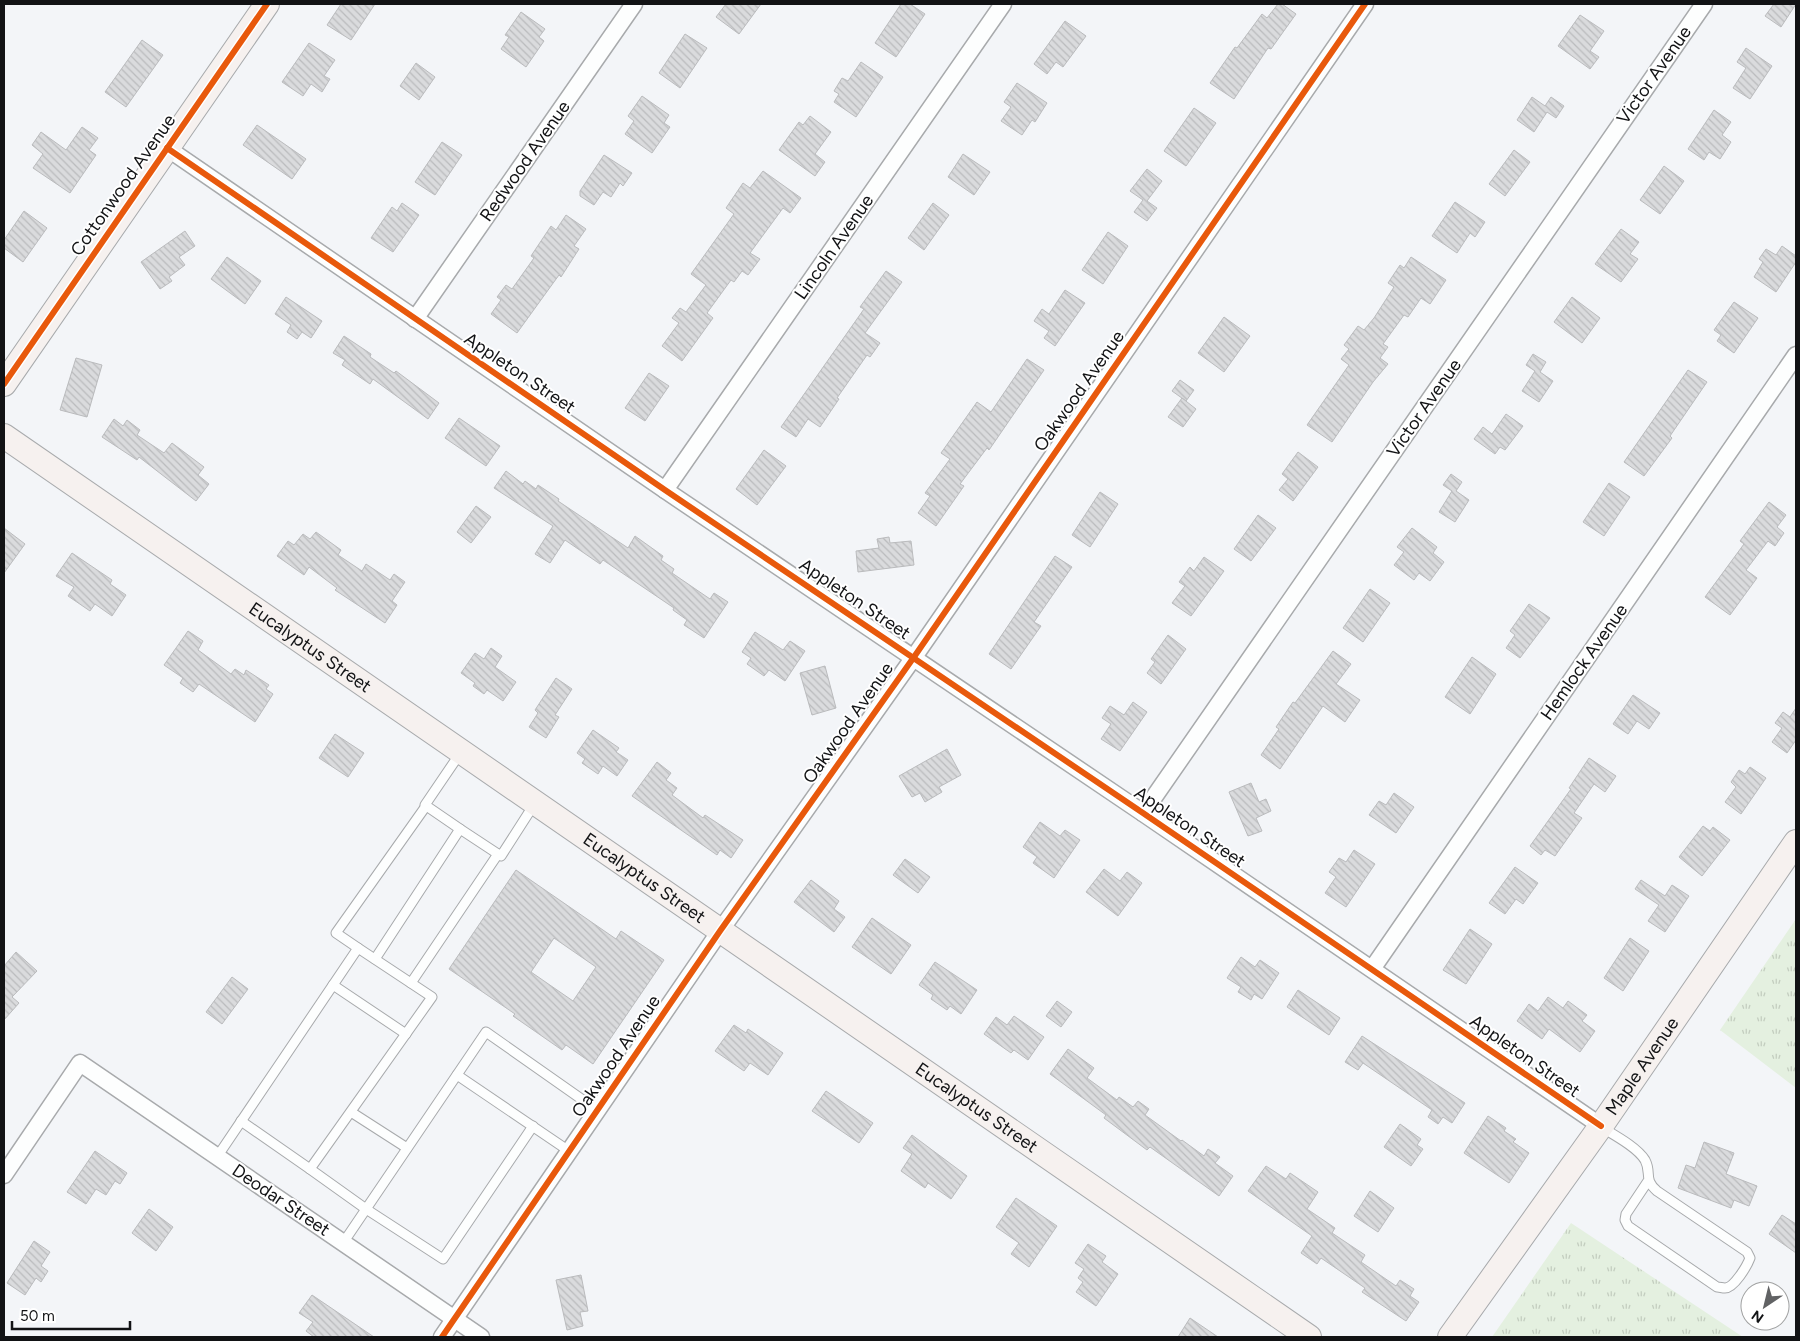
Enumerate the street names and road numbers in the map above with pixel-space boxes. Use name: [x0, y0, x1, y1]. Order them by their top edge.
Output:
street label: Victor Avenue: [1612, 21, 1696, 128]
street label: Redwood Avenue: [475, 96, 575, 226]
street label: Cottonwood Avenue: [66, 110, 180, 260]
street label: Lincoln Avenue: [790, 190, 878, 304]
street label: Oakwood Avenue: [1029, 326, 1129, 456]
street label: Appleton Street: [460, 328, 580, 418]
street label: Victor Avenue: [1382, 354, 1466, 461]
street label: Appleton Street: [795, 554, 915, 644]
street label: Eucalyptus Street: [245, 597, 376, 697]
street label: Hemlock Avenue: [1536, 600, 1632, 724]
street label: Oakwood Avenue: [798, 658, 898, 788]
street label: Appleton Street: [1130, 782, 1250, 872]
street label: Eucalyptus Street: [579, 828, 710, 928]
street label: Oakwood Avenue: [567, 991, 665, 1121]
street label: Appleton Street: [1466, 1010, 1584, 1102]
street label: Maple Avenue: [1601, 1013, 1684, 1120]
street label: Eucalyptus Street: [911, 1058, 1042, 1158]
street label: Deodar Street: [228, 1159, 334, 1241]

